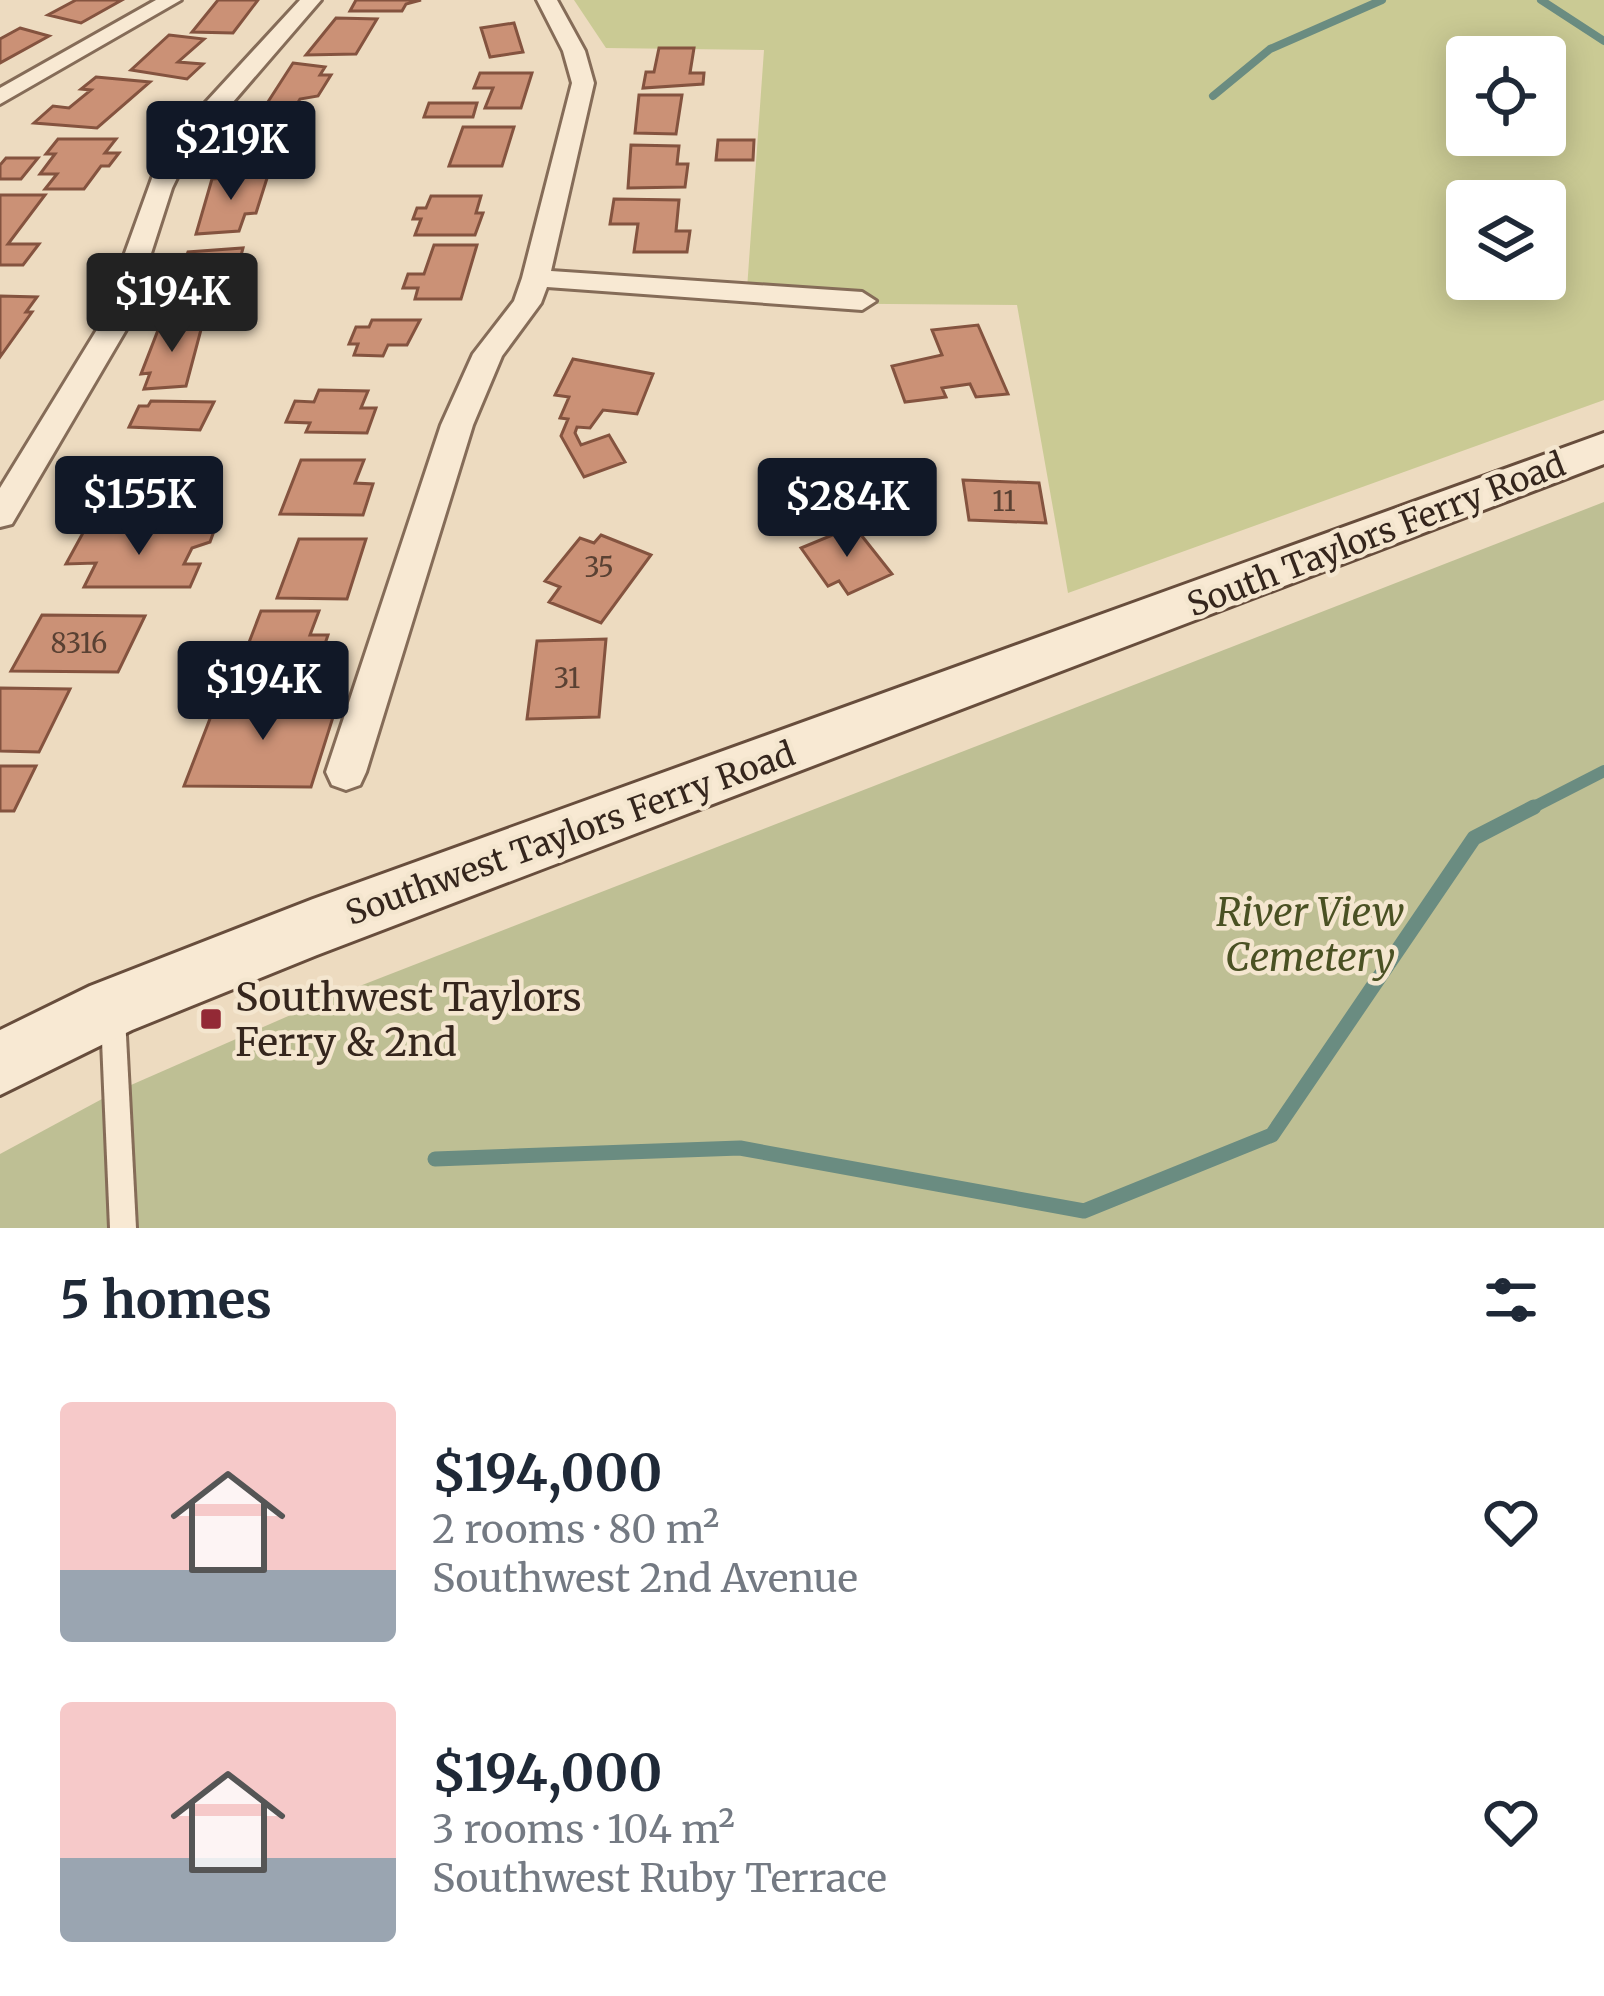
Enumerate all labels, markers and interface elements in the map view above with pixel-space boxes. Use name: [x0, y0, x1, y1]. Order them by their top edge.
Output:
map controls: [1446, 36, 1566, 300]
button: locate: [1446, 36, 1566, 156]
pin: $219K: [147, 101, 315, 203]
text: $219K: [173, 115, 289, 164]
button: layers: [1446, 180, 1566, 300]
pin: $194K: [88, 253, 256, 355]
text: $194K: [114, 267, 230, 316]
street label: South Taylors Ferry Road: [1182, 443, 1571, 625]
pin: $155K: [55, 456, 223, 558]
pin: $284K: [763, 458, 931, 560]
text: $155K: [82, 470, 196, 519]
text: $284K: [785, 472, 909, 521]
house number: 11: [992, 484, 1016, 518]
house number: 35: [584, 550, 614, 584]
house number: 8316: [51, 626, 107, 660]
pin: $194K: [179, 641, 347, 743]
text: $194K: [205, 655, 321, 704]
house number: 31: [554, 661, 580, 695]
street label: Southwest Taylors Ferry Road: [340, 733, 800, 934]
park label: River View Cemetery: [1216, 888, 1404, 982]
place label: Southwest Taylors Ferry & 2nd: [235, 973, 582, 1067]
marker: Southwest Taylors Ferry & 2nd: [198, 1006, 224, 1032]
icon: filters: [1478, 1267, 1544, 1333]
text: 5 homes: [60, 1268, 272, 1332]
text: $194,000: [432, 1441, 662, 1505]
icon: home: [156, 1450, 300, 1594]
icon: heart: [1478, 1489, 1544, 1555]
text: 2 rooms · 80 m²: [432, 1505, 719, 1554]
text: Southwest 2nd Avenue: [432, 1554, 858, 1603]
text: $194,000: [432, 1741, 662, 1805]
icon: home: [156, 1750, 300, 1894]
icon: heart: [1478, 1789, 1544, 1855]
text: 3 rooms · 104 m²: [432, 1805, 735, 1854]
text: Southwest Ruby Terrace: [432, 1854, 887, 1903]

